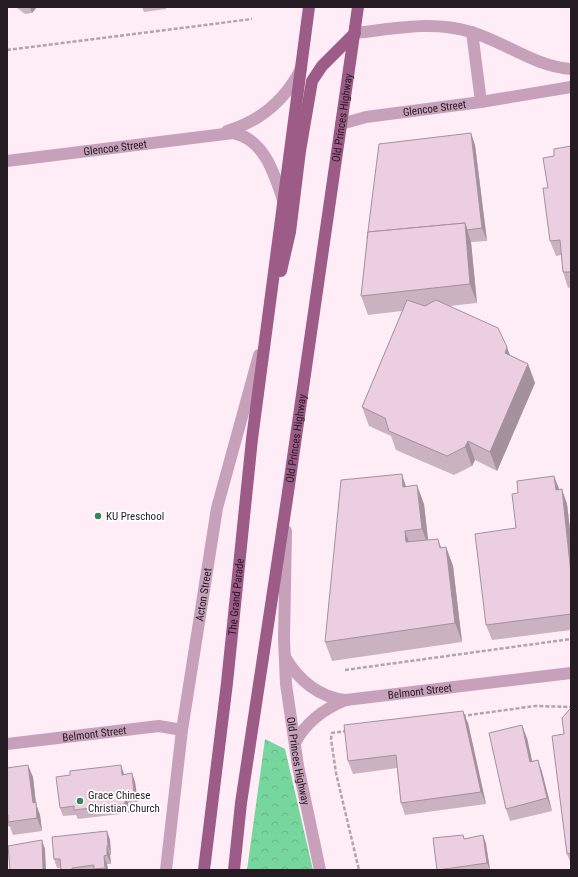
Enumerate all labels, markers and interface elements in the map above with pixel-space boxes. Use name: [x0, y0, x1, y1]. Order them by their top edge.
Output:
street label: Old Princes Highway: [330, 72, 355, 163]
street label: Glencoe Street: [402, 98, 467, 119]
street label: Glencoe Street: [83, 138, 148, 158]
street label: Old Princes Highway: [283, 393, 309, 484]
place label: KU Preschool: [106, 510, 164, 523]
marker: KU Preschool: [93, 511, 103, 521]
street label: The Grand Parade: [226, 558, 247, 636]
street label: Acton Street: [193, 567, 214, 622]
street label: Belmont Street: [387, 681, 453, 702]
street label: Old Princes Highway: [284, 716, 312, 807]
street label: Belmont Street: [62, 724, 127, 744]
place label: Grace Chinese Christian Church: [88, 789, 160, 815]
marker: Grace Chinese Christian Church: [75, 796, 85, 806]

